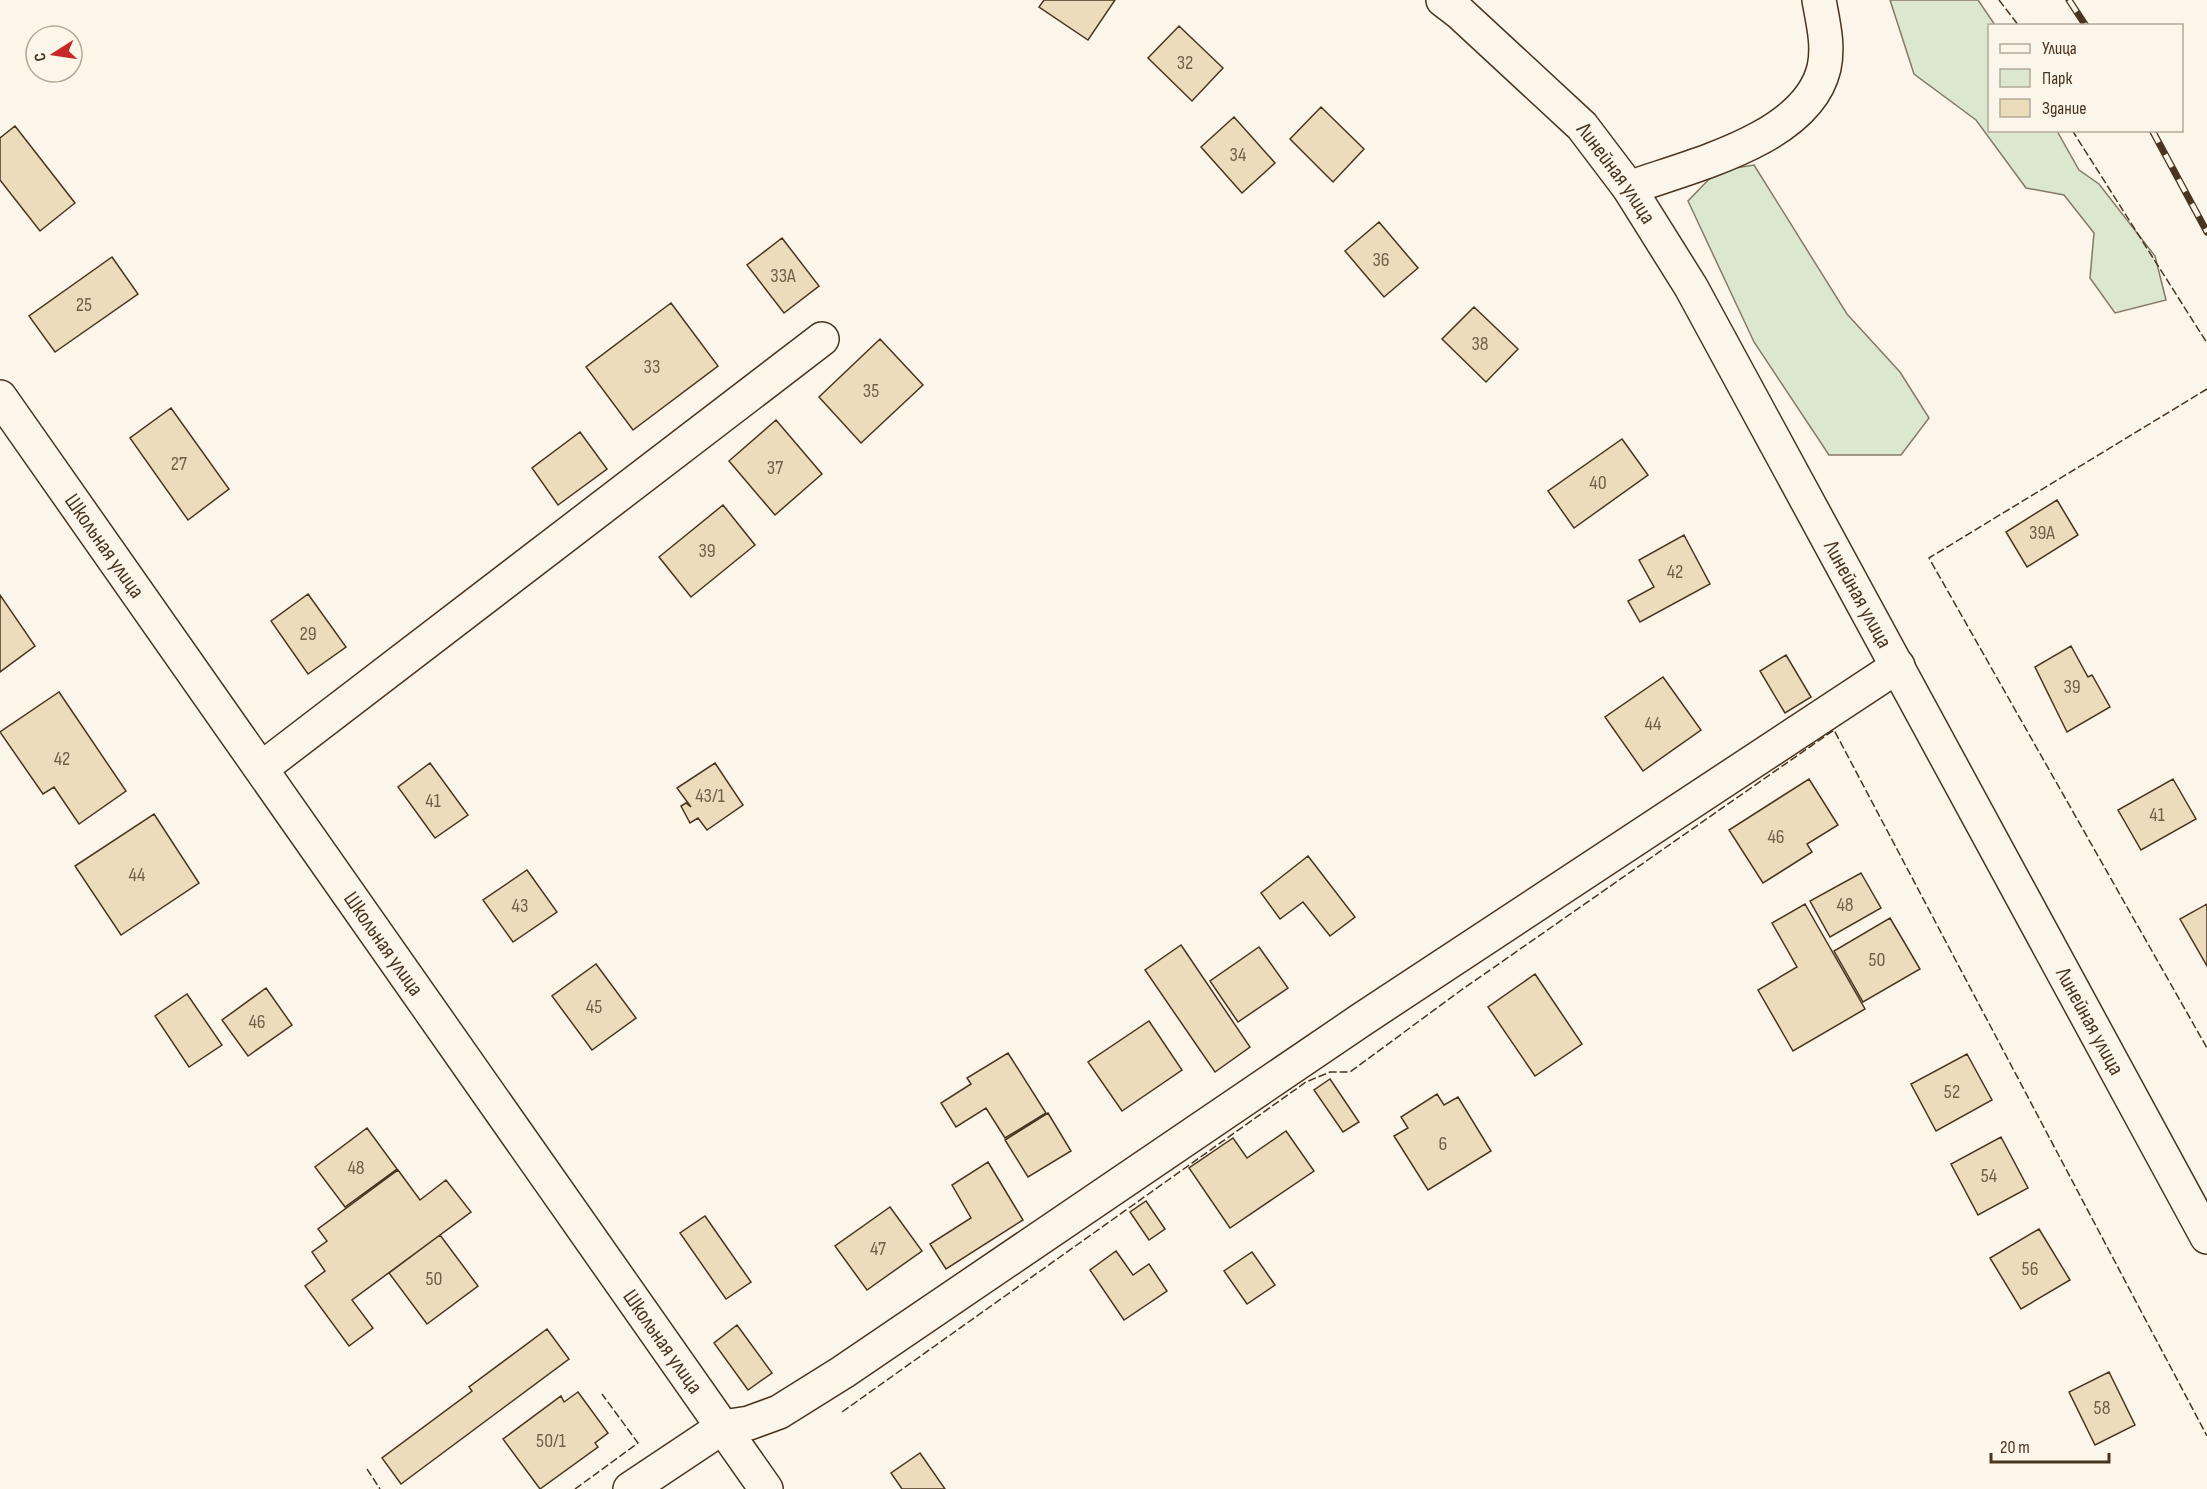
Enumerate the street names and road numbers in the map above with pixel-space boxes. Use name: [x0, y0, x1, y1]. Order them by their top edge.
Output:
street label: Линейная улица: [1570, 116, 1662, 229]
street label: Школьная улица: [59, 489, 150, 603]
street label: Линейная улица: [1817, 535, 1898, 653]
street label: Школьная улица: [338, 886, 429, 1001]
street label: Линейная улица: [2049, 962, 2130, 1080]
street label: Школьная улица: [617, 1284, 709, 1399]

